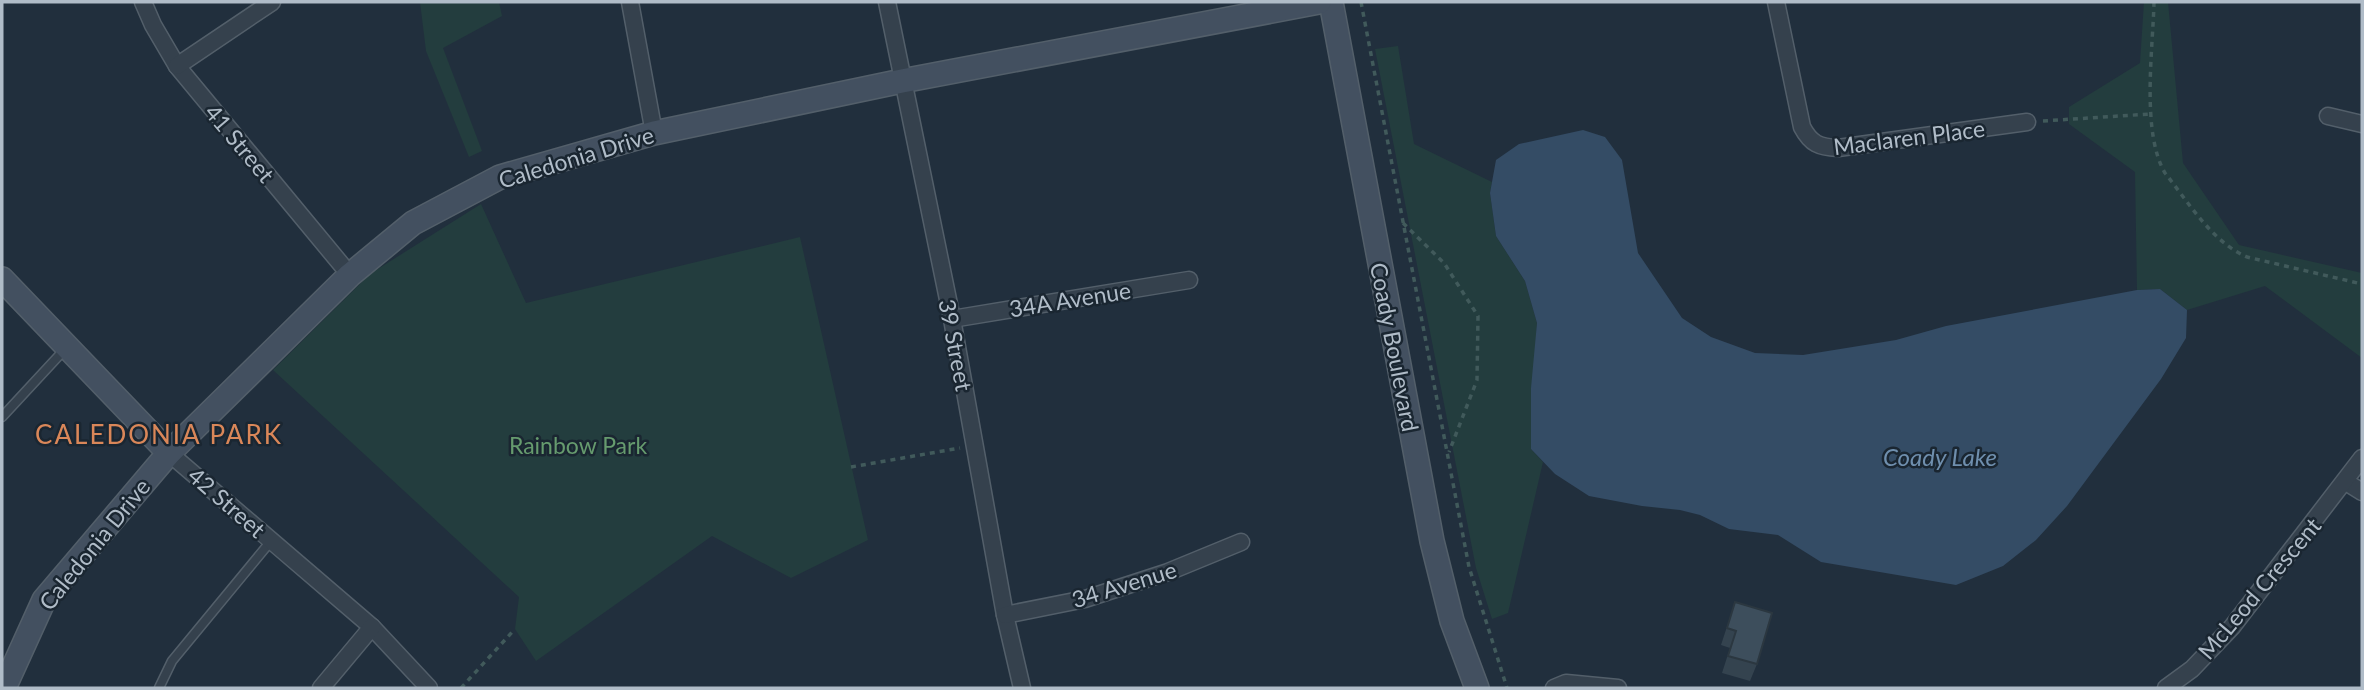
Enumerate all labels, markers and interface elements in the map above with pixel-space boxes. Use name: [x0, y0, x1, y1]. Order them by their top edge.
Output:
street label: 41 Street: [199, 98, 281, 188]
street label: Maclaren Place: [1832, 114, 1986, 160]
street label: Caledonia Drive: [495, 120, 657, 194]
street label: Coady Boulevard: [1365, 260, 1425, 434]
street label: 34A Avenue: [1007, 276, 1133, 322]
street label: 39 Street: [933, 297, 979, 394]
district label: CALEDONIA PARK: [35, 418, 283, 450]
park label: Rainbow Park: [509, 431, 647, 459]
water label: Coady Lake: [1883, 442, 1997, 471]
street label: 42 Street: [183, 461, 272, 544]
street label: Caledonia Drive: [33, 473, 155, 615]
street label: McLeod Crescent: [2192, 511, 2327, 664]
street label: 34 Avenue: [1068, 555, 1180, 613]

